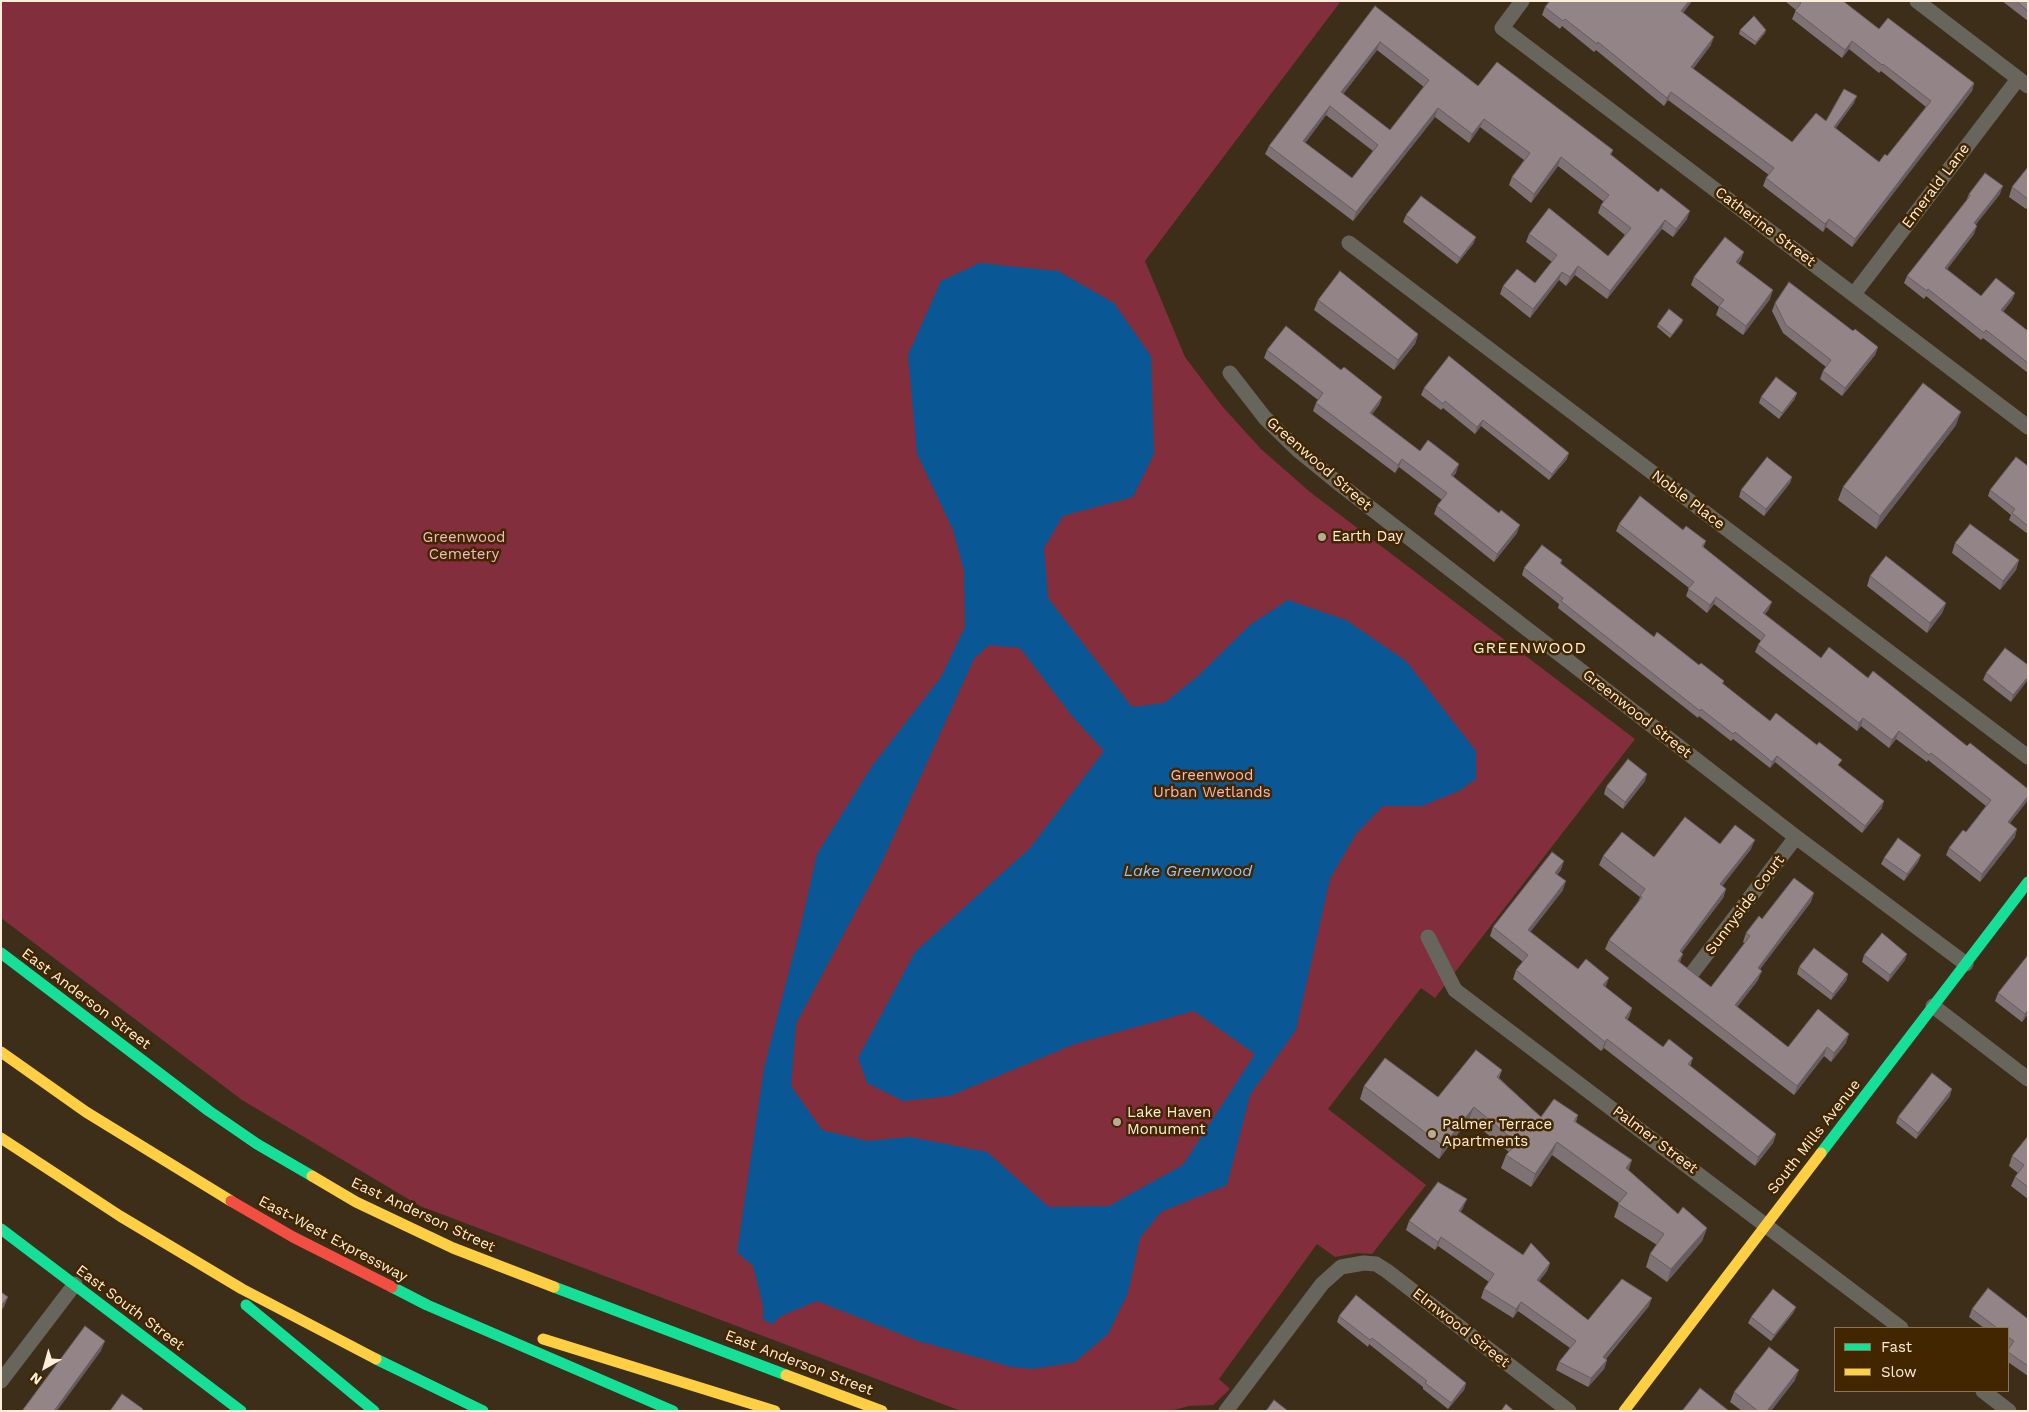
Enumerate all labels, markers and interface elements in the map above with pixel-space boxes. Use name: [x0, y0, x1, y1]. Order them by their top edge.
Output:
street label: Emerald Lane: [1898, 140, 1974, 232]
street label: Catherine Street: [1711, 183, 1819, 271]
street label: Greenwood Street: [1263, 414, 1375, 514]
street label: Noble Place: [1648, 467, 1728, 533]
place label: Earth Day: [1332, 528, 1403, 546]
park label: Greenwood Cemetery: [423, 529, 505, 564]
marker: Earth Day: [1316, 531, 1328, 543]
district label: GREENWOOD: [1472, 638, 1588, 658]
street label: Greenwood Street: [1579, 666, 1695, 762]
park label: Greenwood Urban Wetlands: [1153, 767, 1271, 802]
street label: Sunnyside Court: [1702, 852, 1788, 958]
water label: Lake Greenwood: [1124, 861, 1252, 881]
street label: East Anderson Street: [18, 945, 154, 1053]
street label: South Mills Avenue: [1764, 1076, 1864, 1198]
street label: Palmer Street: [1609, 1102, 1701, 1178]
place label: Lake Haven Monument: [1127, 1104, 1211, 1139]
marker: Lake Haven Monument: [1111, 1116, 1123, 1128]
place label: Palmer Terrace Apartments: [1442, 1116, 1552, 1151]
marker: Palmer Terrace Apartments: [1426, 1128, 1438, 1140]
street label: East Anderson Street: [348, 1174, 498, 1256]
street label: East-West Expressway: [255, 1192, 411, 1286]
street label: East South Street: [72, 1261, 188, 1355]
street label: Elmwood Street: [1409, 1284, 1513, 1372]
street label: East Anderson Street: [723, 1326, 875, 1400]
legend: [1834, 1327, 2009, 1392]
text: Fast: [1881, 1338, 1912, 1356]
north arrow: [20, 1342, 70, 1392]
text: Slow: [1881, 1363, 1917, 1381]
text: N: [27, 1369, 45, 1388]

